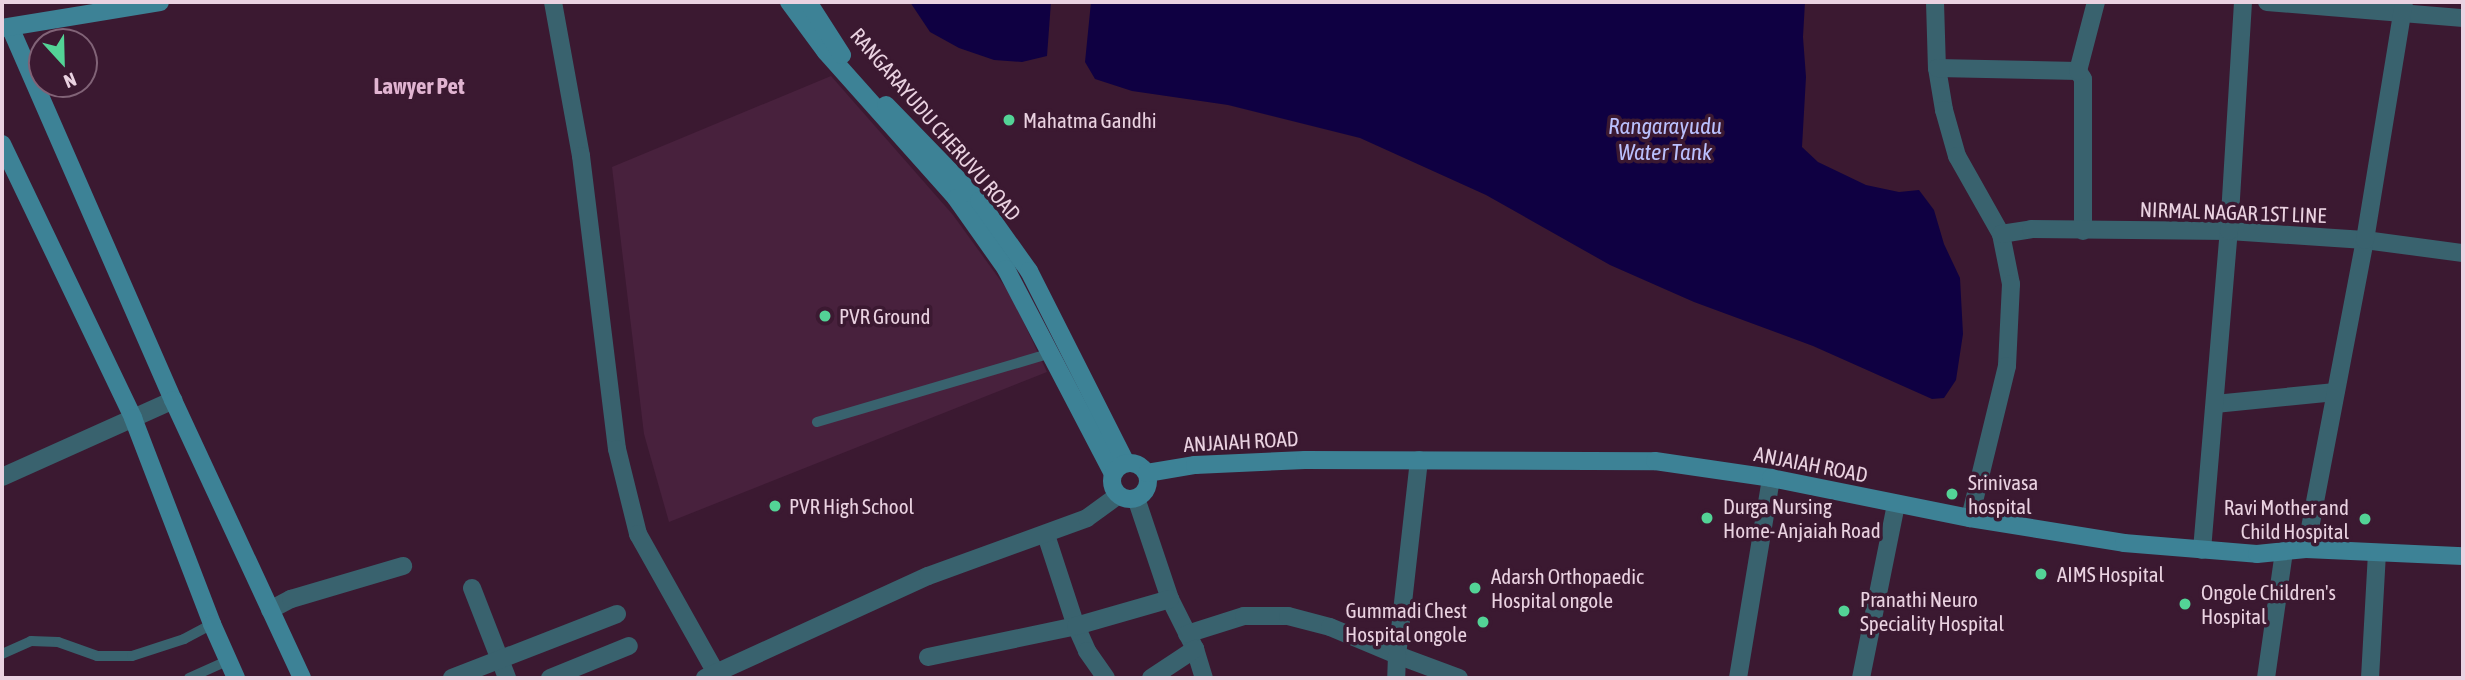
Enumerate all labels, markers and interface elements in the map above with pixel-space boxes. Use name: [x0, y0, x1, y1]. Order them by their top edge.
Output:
street label: RANGARAYUDU CHERUVU ROAD: [846, 23, 1026, 225]
north arrow: [28, 28, 98, 98]
text: N: [61, 68, 79, 93]
district label: Lawyer Pet: [373, 72, 465, 100]
place label: Mahatma Gandhi: [1023, 107, 1157, 133]
marker: Mahatma Gandhi: [1001, 112, 1017, 128]
water label: Rangarayudu Water Tank: [1608, 112, 1722, 166]
street label: NIRMAL NAGAR 1ST LINE: [2139, 196, 2327, 228]
place label: PVR Ground: [839, 303, 930, 329]
marker: PVR Ground: [817, 308, 833, 324]
street label: ANJAIAH ROAD: [1183, 425, 1299, 457]
street label: ANJAIAH ROAD: [1752, 441, 1870, 487]
place label: Srinivasa hospital: [1968, 469, 2038, 519]
marker: Srinivasa hospital: [1942, 484, 1962, 504]
place label: PVR High School: [789, 493, 914, 519]
place label: Durga Nursing Home- Anjaiah Road: [1723, 493, 1881, 543]
place label: Ravi Mother and Child Hospital: [2224, 494, 2349, 544]
marker: PVR High School: [767, 498, 783, 514]
marker: Durga Nursing Home- Anjaiah Road: [1697, 508, 1717, 528]
marker: Ravi Mother and Child Hospital: [2355, 509, 2375, 529]
place label: AIMS Hospital: [2057, 561, 2164, 587]
place label: Adarsh Orthopaedic Hospital ongole: [1491, 563, 1644, 613]
marker: AIMS Hospital: [2031, 564, 2051, 584]
marker: Adarsh Orthopaedic Hospital ongole: [1465, 578, 1485, 598]
place label: Ongole Children's Hospital: [2201, 579, 2336, 629]
place label: Pranathi Neuro Speciality Hospital: [1860, 586, 2004, 636]
marker: Ongole Children's Hospital: [2175, 594, 2195, 614]
place label: Gummadi Chest Hospital ongole: [1345, 597, 1467, 647]
marker: Pranathi Neuro Speciality Hospital: [1834, 601, 1854, 621]
marker: Gummadi Chest Hospital ongole: [1473, 612, 1493, 632]

